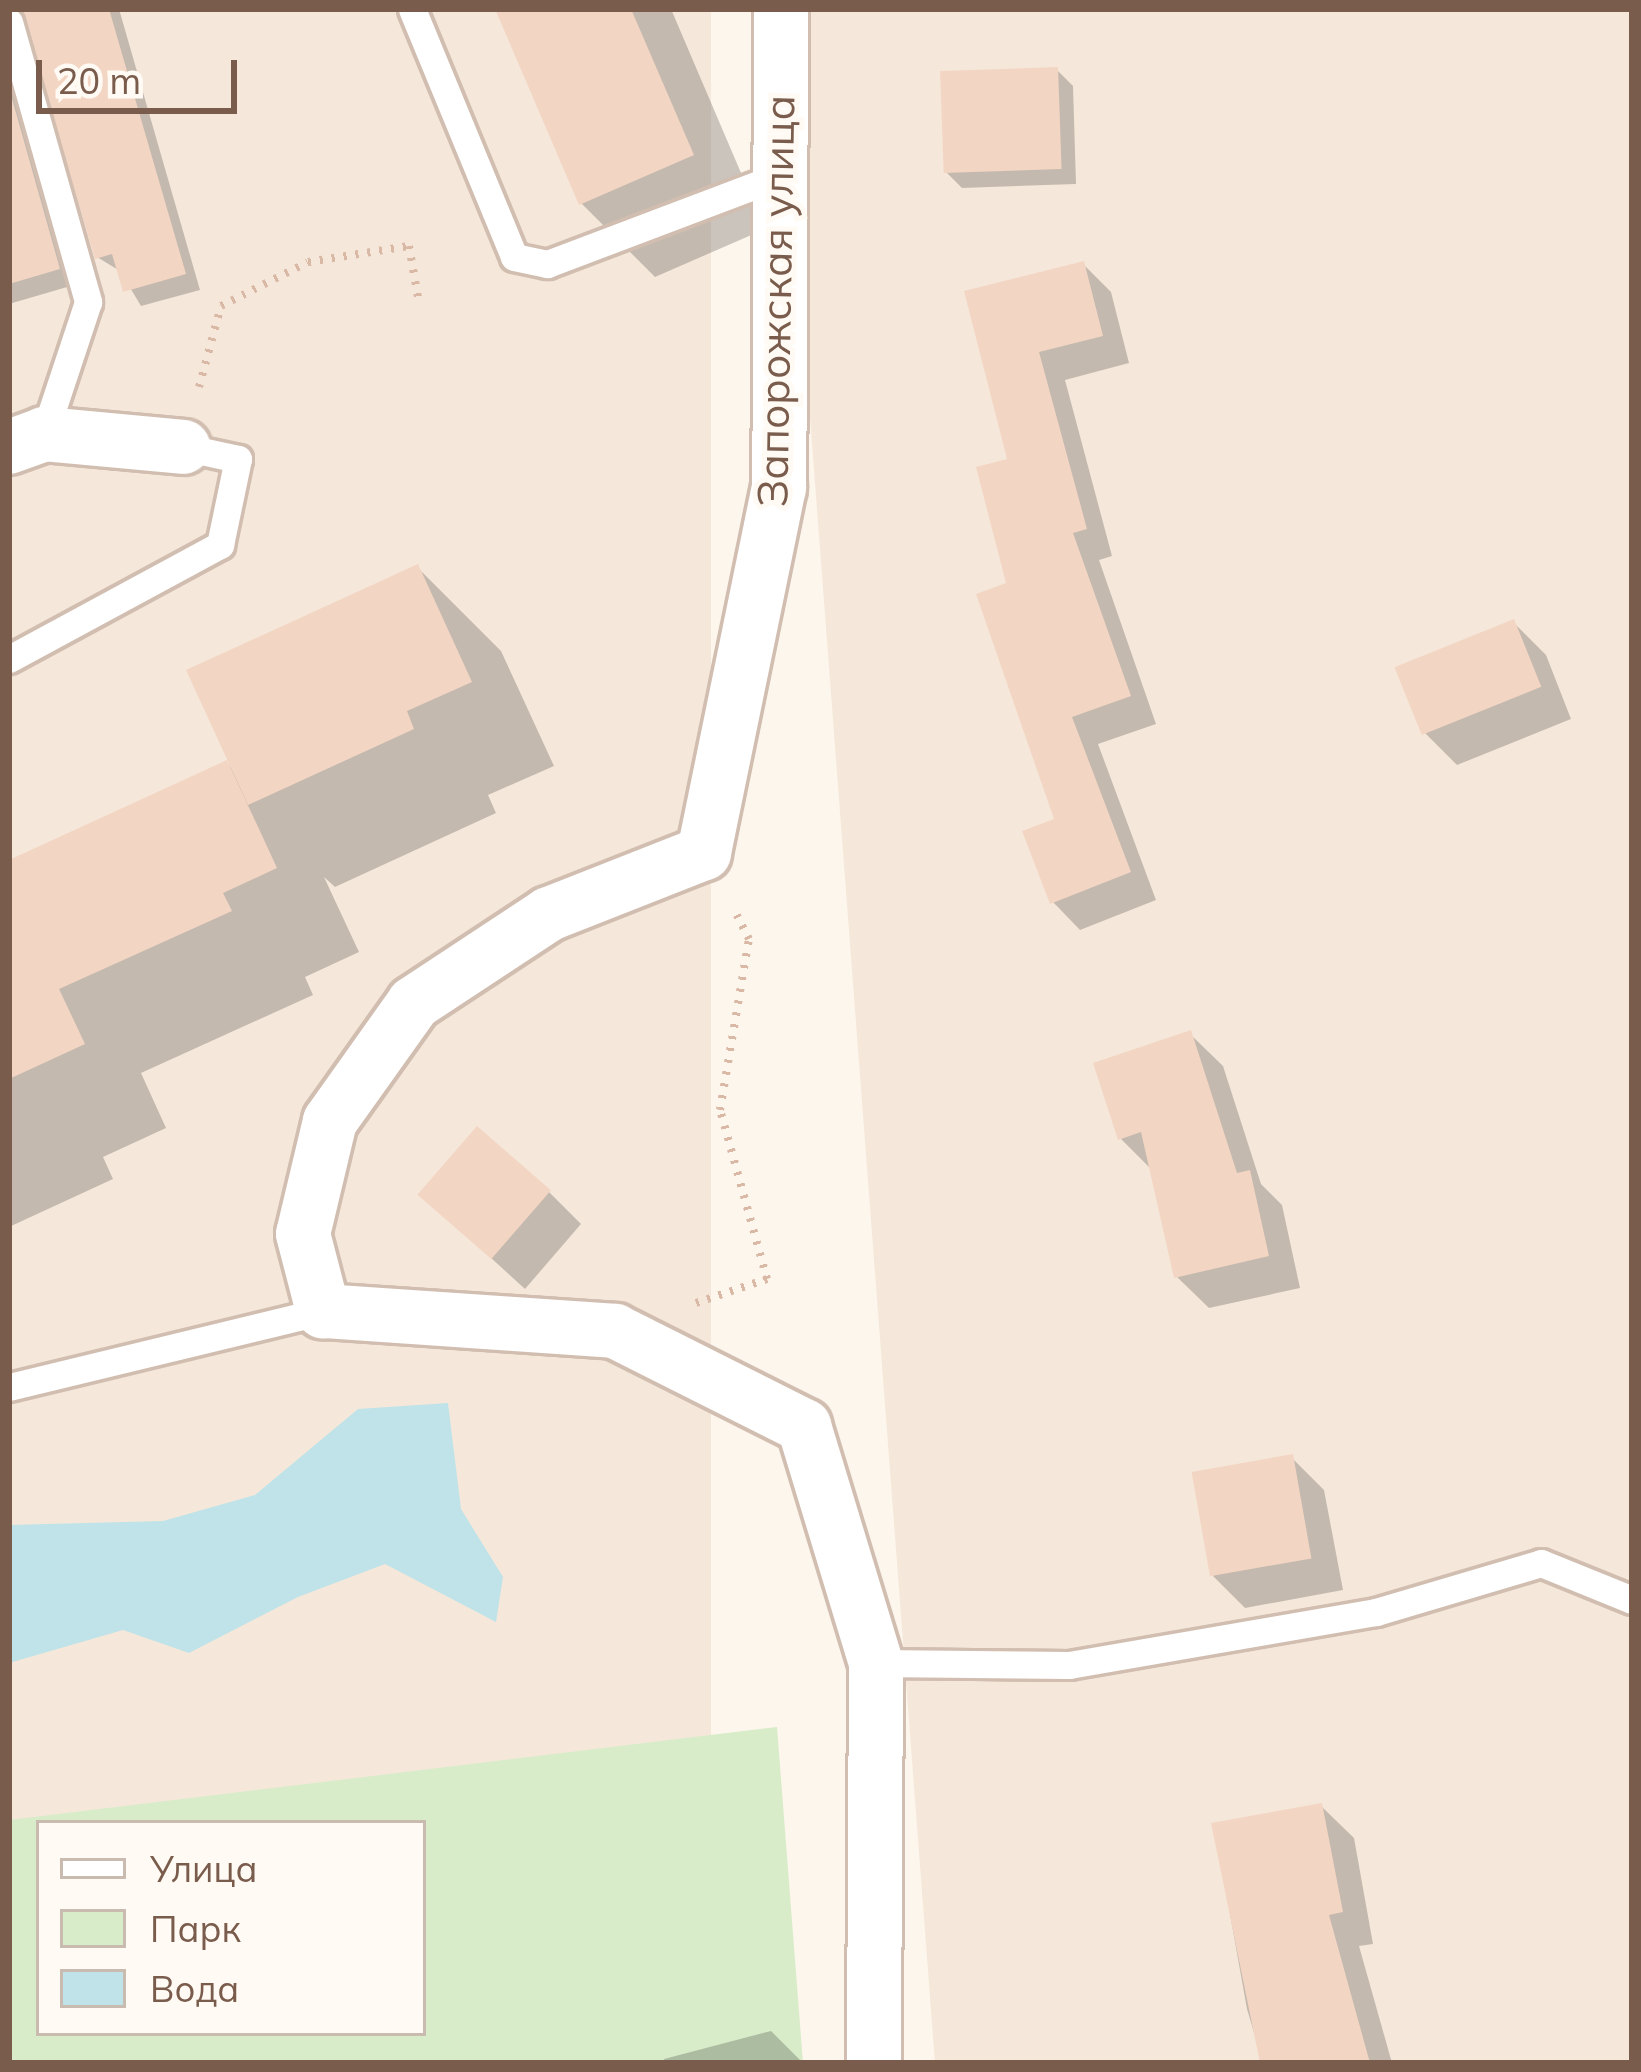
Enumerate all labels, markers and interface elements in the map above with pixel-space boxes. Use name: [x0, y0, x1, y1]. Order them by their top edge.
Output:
scale bar: [42, 36, 243, 110]
text: 20 m: [57, 58, 141, 103]
street label: Запорожская улица: [747, 94, 805, 508]
legend: [36, 1820, 426, 2036]
text: Улица: [150, 1846, 258, 1891]
text: Парк: [150, 1906, 241, 1951]
text: Вода: [150, 1966, 239, 2011]

